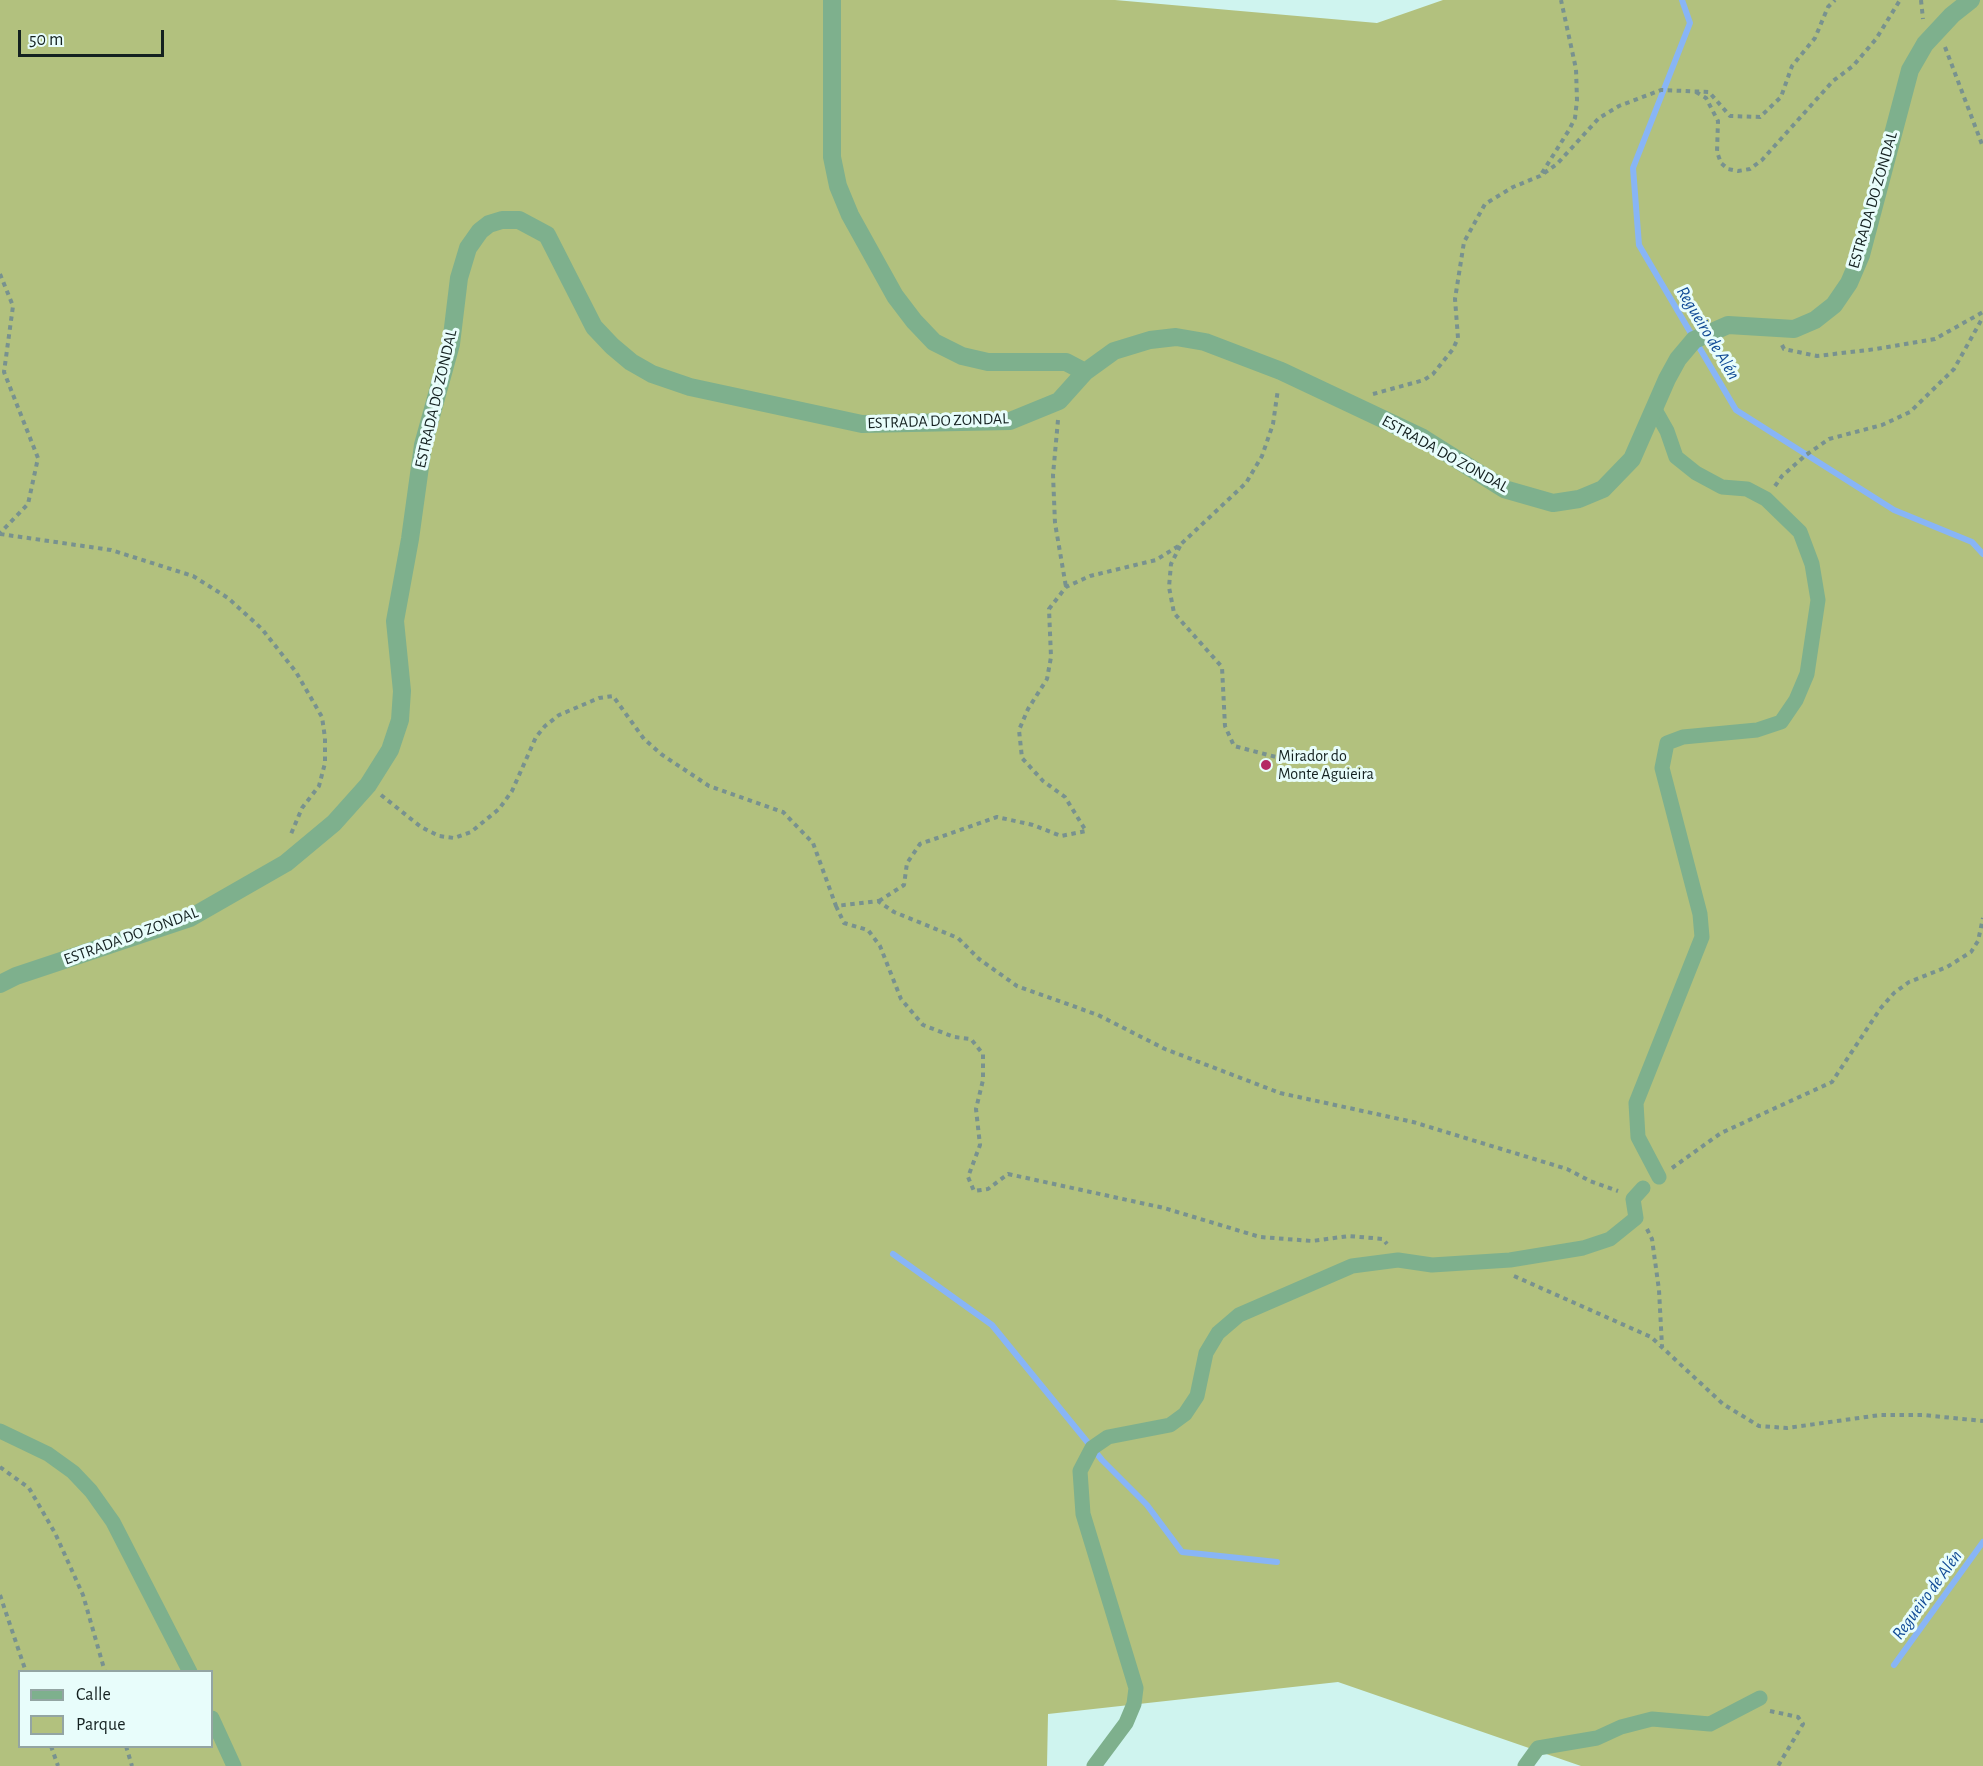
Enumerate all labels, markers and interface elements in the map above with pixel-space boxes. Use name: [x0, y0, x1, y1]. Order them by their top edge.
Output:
scale bar: [21, 18, 166, 56]
text: 50 m: [29, 31, 63, 49]
street label: ESTRADA DO ZONDAL: [1844, 129, 1902, 271]
water label: Regueiro de Alén: [1672, 282, 1744, 384]
street label: ESTRADA DO ZONDAL: [411, 328, 461, 470]
street label: ESTRADA DO ZONDAL: [867, 409, 1009, 433]
street label: ESTRADA DO ZONDAL: [1378, 411, 1512, 497]
place label: Mirador do Monte Aguieira: [1278, 746, 1374, 784]
marker: Mirador do Monte Aguieira: [1259, 758, 1273, 772]
street label: ESTRADA DO ZONDAL: [61, 903, 201, 969]
water label: Regueiro de Alén: [1887, 1546, 1967, 1644]
legend: [18, 1670, 213, 1748]
text: Calle: [76, 1686, 111, 1704]
text: Parque: [76, 1716, 125, 1734]

